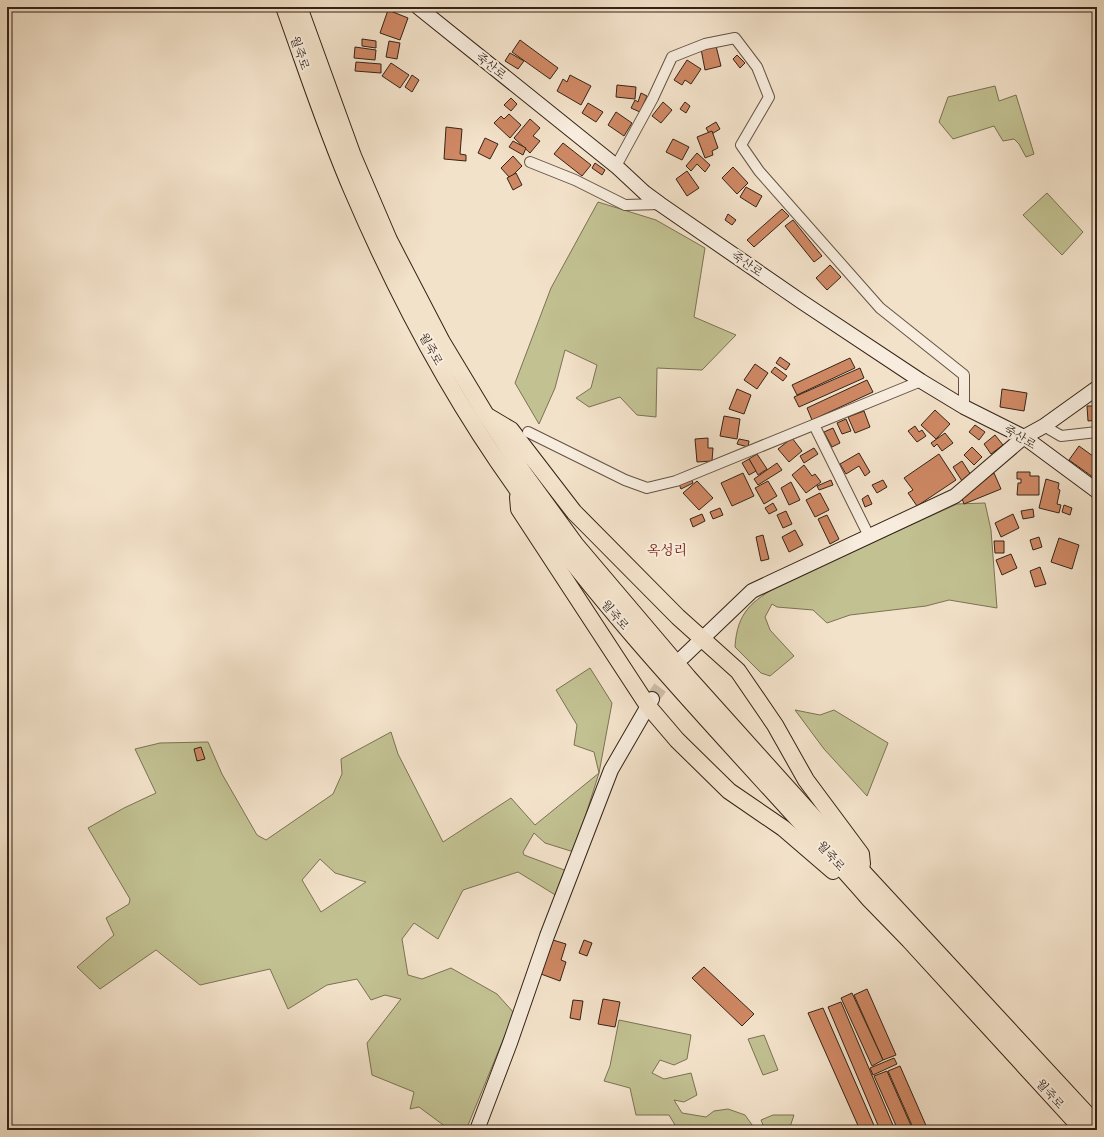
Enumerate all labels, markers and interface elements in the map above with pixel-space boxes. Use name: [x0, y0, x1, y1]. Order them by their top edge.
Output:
street label: 월죽로: [288, 34, 312, 72]
street label: 죽산로: [473, 50, 509, 83]
street label: 죽산로: [729, 248, 766, 280]
street label: 월죽로: [416, 330, 446, 368]
street label: 죽산로: [1001, 422, 1039, 452]
district label: 옥성리: [647, 542, 687, 559]
street label: 월죽로: [598, 597, 632, 633]
street label: 월죽로: [814, 838, 848, 874]
street label: 월죽로: [1033, 1076, 1067, 1112]

